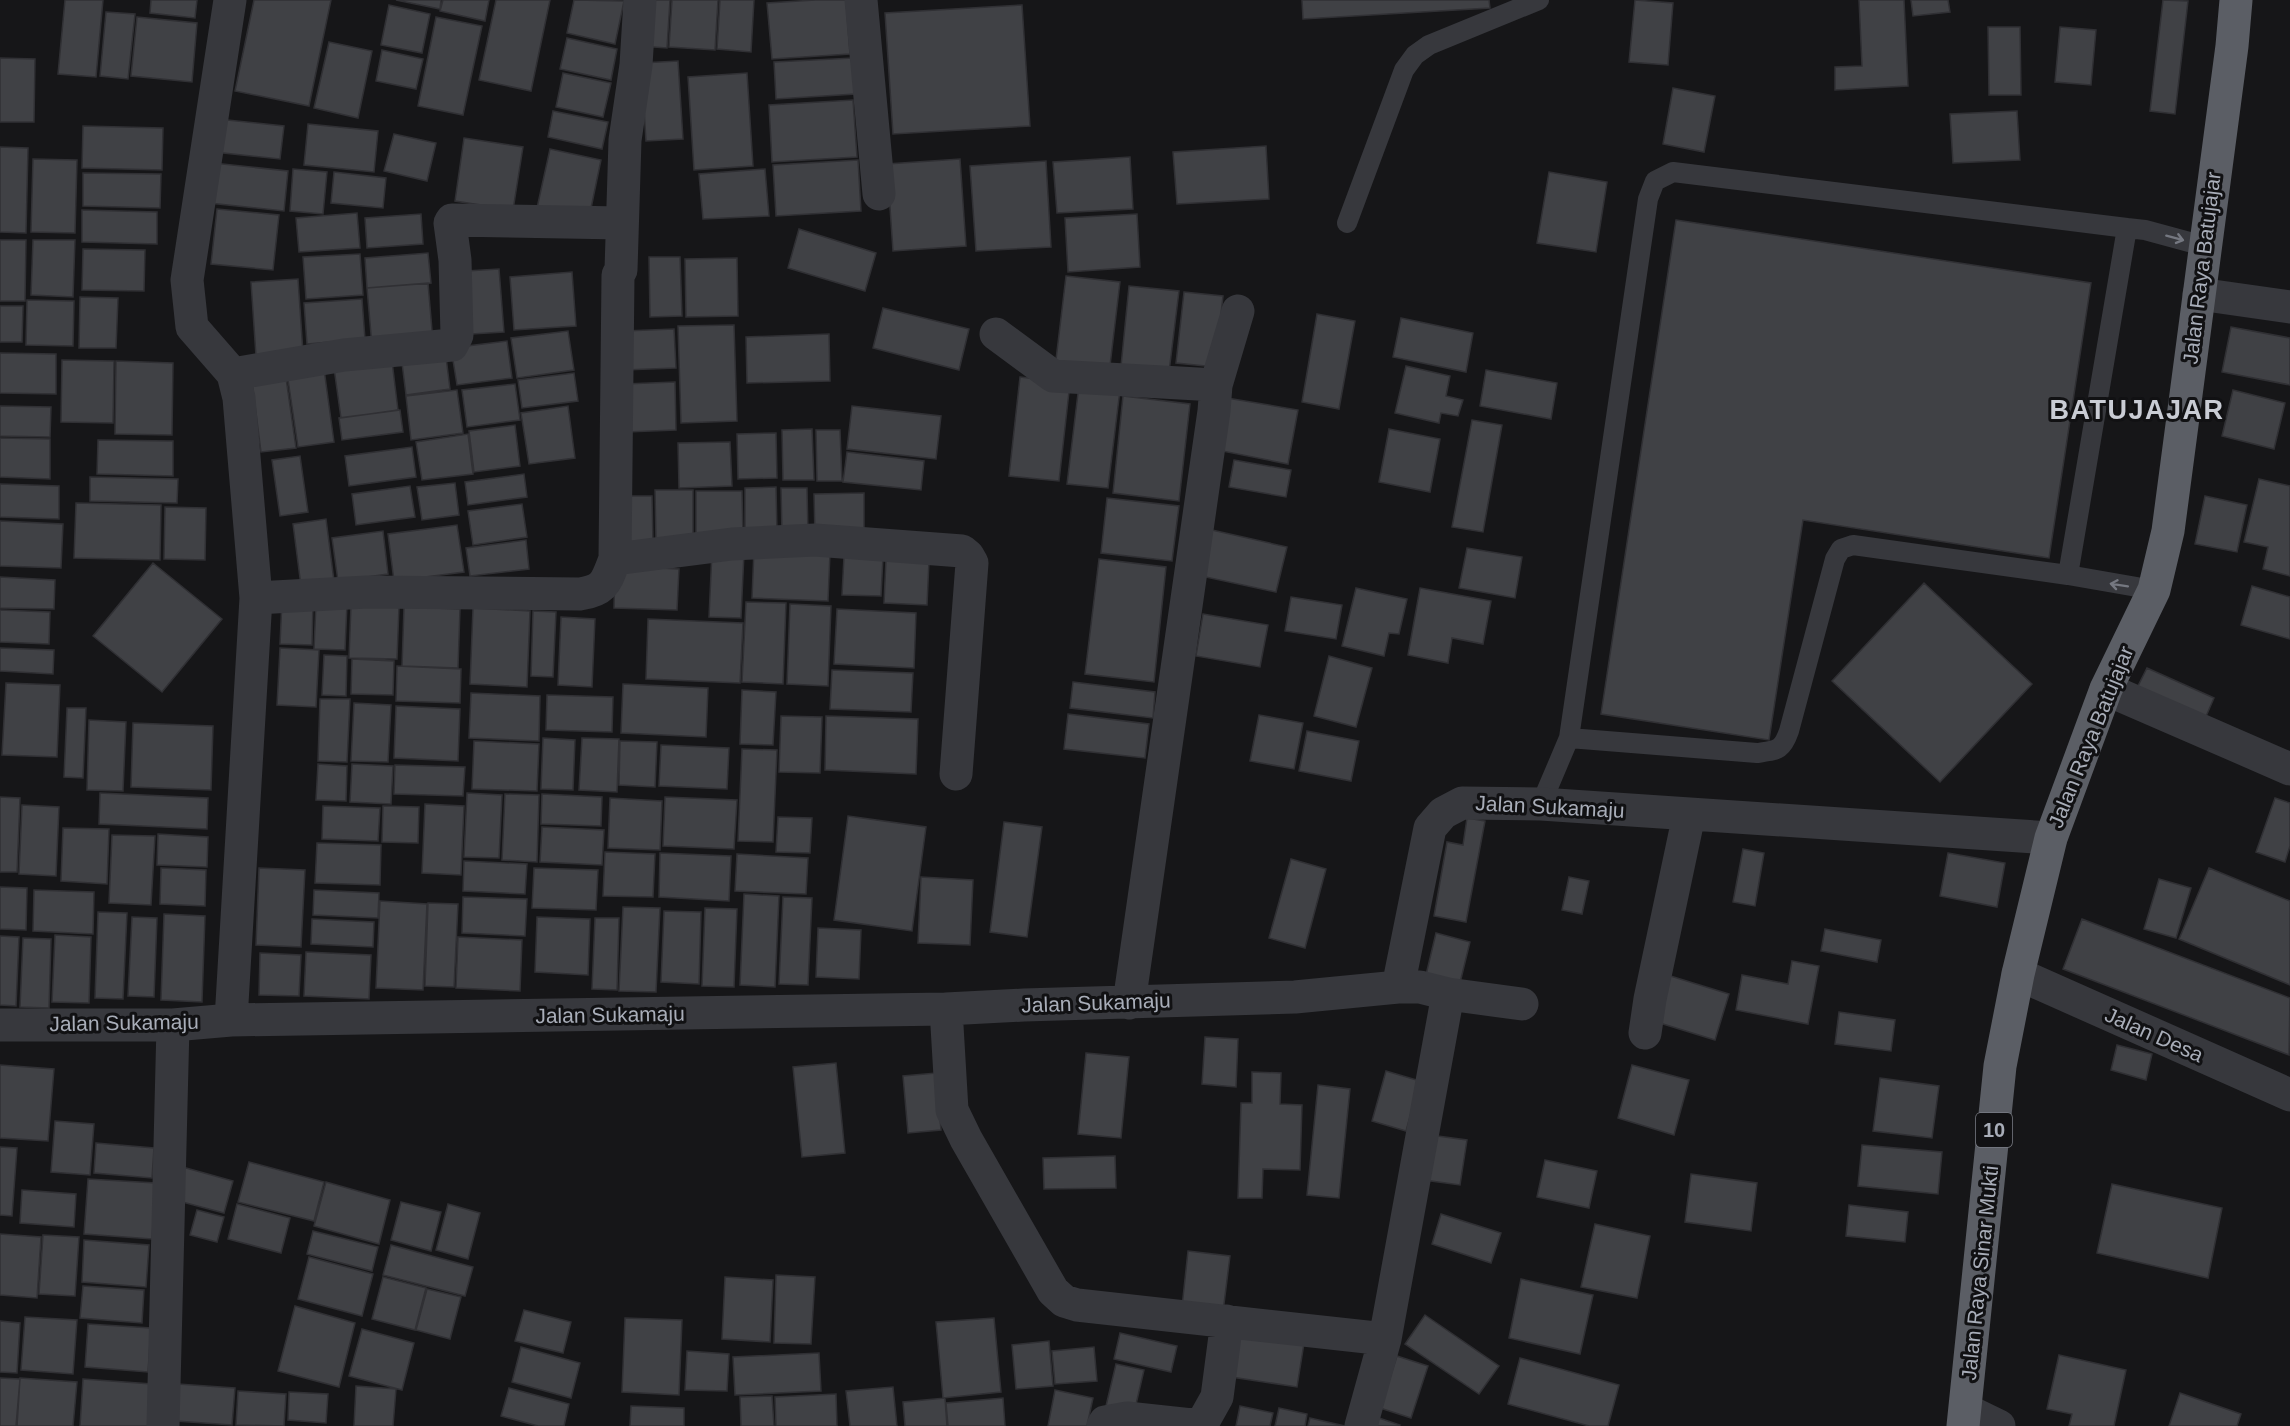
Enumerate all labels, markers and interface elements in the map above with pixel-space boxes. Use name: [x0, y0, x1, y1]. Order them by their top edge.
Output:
street label: Jalan Raya Batujajar: [2178, 170, 2225, 366]
one-way arrow: [2165, 233, 2184, 245]
district label: BATUJAJAR: [2049, 395, 2225, 425]
one-way arrow: [2110, 579, 2130, 590]
street label: Jalan Raya Batujajar: [2044, 643, 2137, 831]
street label: Jalan Sukamaju: [1475, 791, 1625, 822]
street label: Jalan Sukamaju: [1021, 988, 1171, 1017]
street label: Jalan Sukamaju: [535, 1002, 685, 1027]
street label: Jalan Desa: [2102, 1003, 2207, 1067]
street label: Jalan Sukamaju: [49, 1010, 199, 1035]
road number: 10: [1976, 1113, 2012, 1147]
street label: Jalan Raya Sinar Mukti: [1957, 1164, 2002, 1382]

